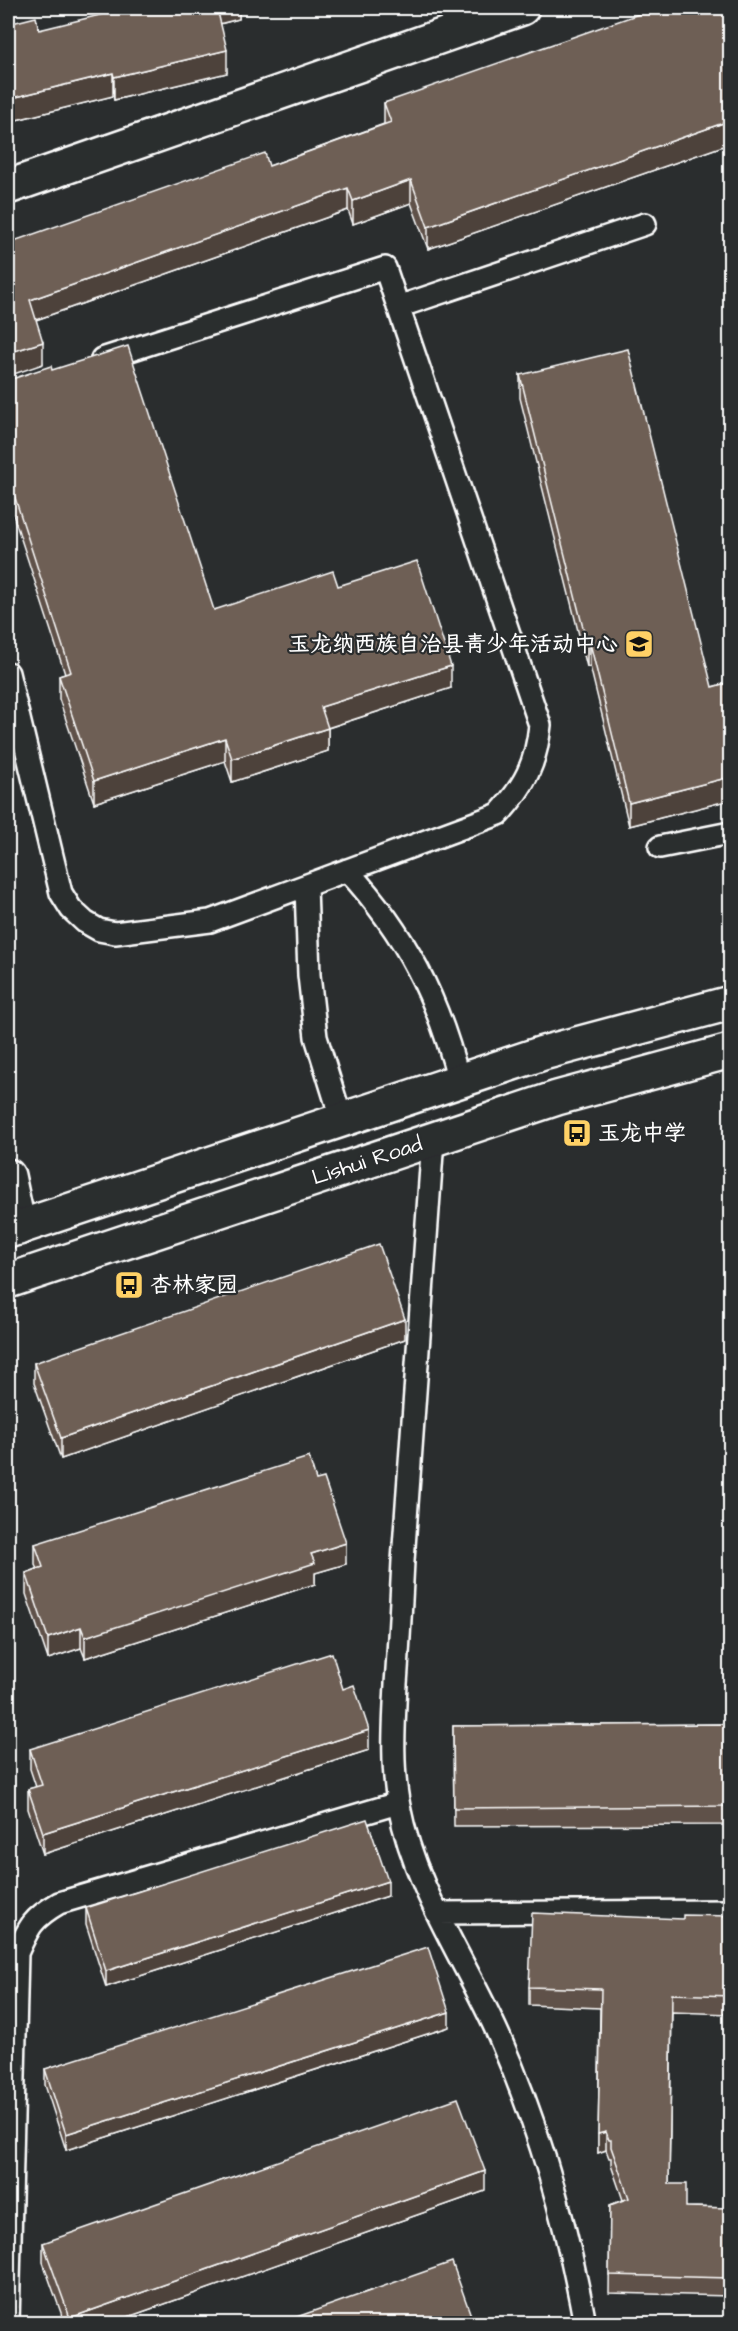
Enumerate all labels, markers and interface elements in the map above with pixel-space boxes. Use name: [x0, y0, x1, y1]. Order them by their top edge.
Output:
school or university icon: 玉龙纳西族自治县青少年活动中心: [623, 628, 655, 660]
place label: 玉龙纳西族自治县青少年活动中心: [288, 629, 618, 660]
bus stop icon: 玉龙中学: [561, 1117, 593, 1149]
place label: 玉龙中学: [598, 1118, 686, 1149]
street label: Lishui Road: [308, 1129, 426, 1193]
bus stop icon: 杏林家园: [113, 1269, 145, 1301]
place label: 杏林家园: [150, 1270, 238, 1301]

